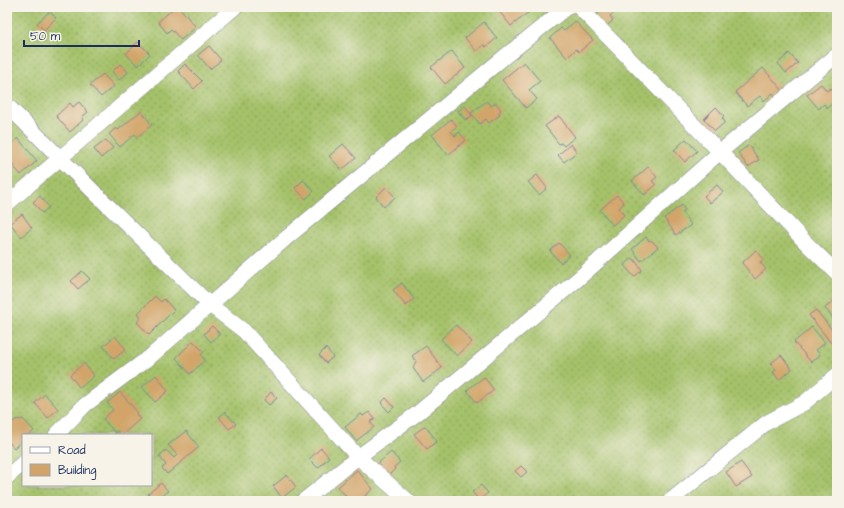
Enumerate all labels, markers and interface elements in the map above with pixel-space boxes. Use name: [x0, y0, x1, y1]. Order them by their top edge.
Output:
scale bar: [24, 22, 139, 48]
text: 50 m: [30, 28, 61, 45]
legend: [22, 434, 152, 486]
text: Road: [58, 442, 86, 459]
text: Building: [58, 462, 96, 480]

